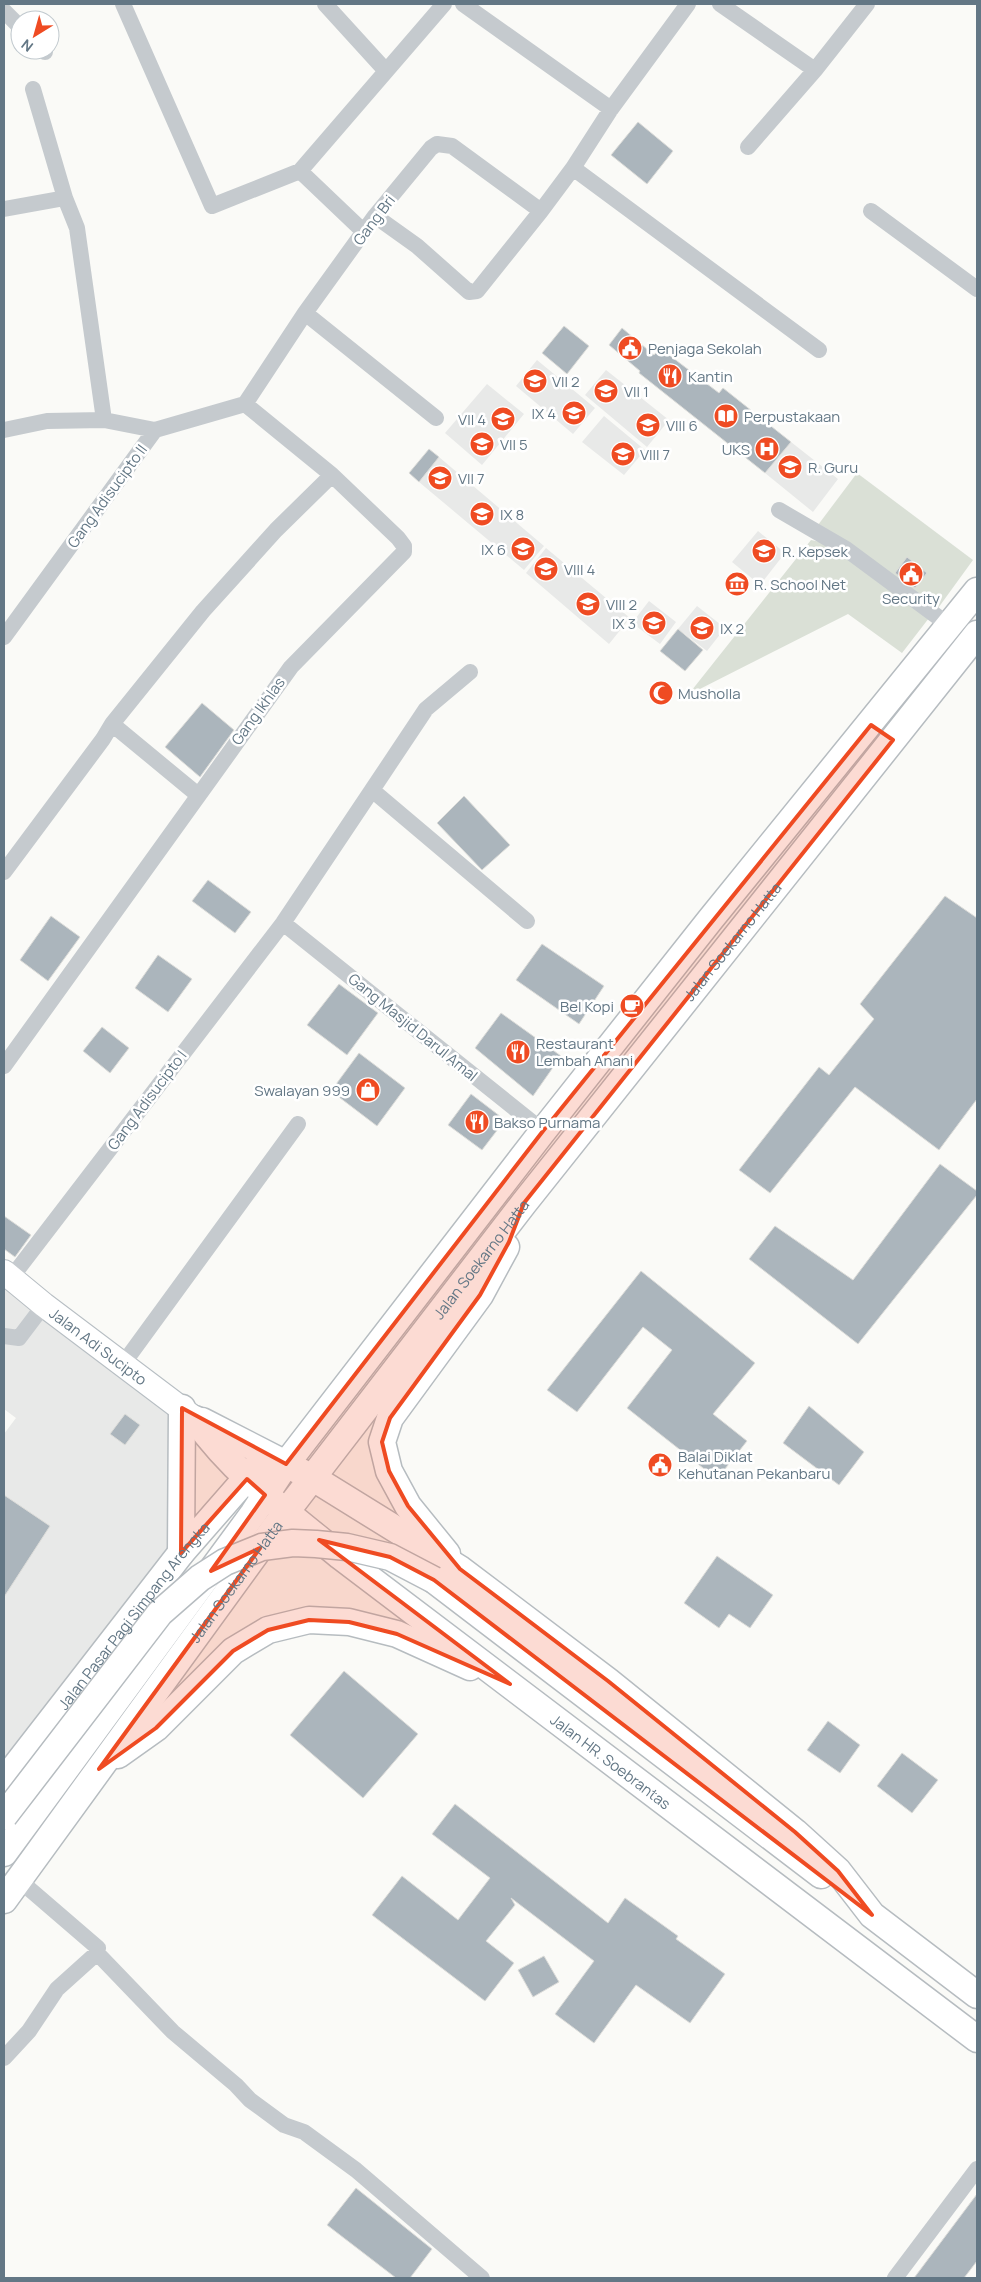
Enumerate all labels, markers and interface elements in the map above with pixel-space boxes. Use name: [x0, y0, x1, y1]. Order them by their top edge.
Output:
north arrow: [10, 10, 60, 60]
text: N: [17, 35, 37, 56]
street label: Gang Bri: [348, 191, 400, 249]
public building icon: Penjaga Sekolah: [617, 335, 643, 361]
place label: Penjaga Sekolah: [648, 338, 762, 359]
restaurant icon: Kantin: [657, 363, 683, 389]
place label: Kantin: [688, 366, 733, 387]
school or university icon: VII 2: [522, 368, 548, 394]
place label: VII 2: [552, 371, 580, 392]
school or university icon: VII 1: [593, 378, 619, 404]
place label: VII 1: [624, 381, 649, 402]
school or university icon: IX 4: [561, 400, 587, 426]
place label: IX 4: [532, 403, 556, 424]
library icon: Perpustakaan: [713, 403, 739, 429]
school or university icon: VII 4: [490, 406, 516, 432]
place label: Perpustakaan: [744, 406, 840, 427]
place label: VII 4: [458, 409, 486, 430]
school or university icon: VIII 6: [635, 412, 661, 438]
place label: VIII 6: [666, 415, 698, 436]
school or university icon: VII 5: [469, 431, 495, 457]
place label: VII 5: [500, 434, 528, 455]
hospital icon: UKS: [754, 436, 780, 462]
place label: UKS: [722, 439, 750, 460]
street label: Gang Adisucipto II: [62, 440, 152, 552]
school or university icon: VIII 7: [610, 441, 636, 467]
place label: VIII 7: [640, 444, 670, 465]
school or university icon: R. Guru: [777, 454, 803, 480]
place label: R. Guru: [808, 457, 858, 478]
school or university icon: VII 7: [427, 465, 453, 491]
place label: VII 7: [458, 468, 485, 489]
school or university icon: IX 8: [469, 501, 495, 527]
place label: IX 8: [500, 504, 524, 525]
school or university icon: IX 6: [510, 536, 536, 562]
school or university icon: R. Kepsek: [751, 538, 777, 564]
place label: IX 6: [481, 539, 506, 560]
place label: R. Kepsek: [782, 541, 849, 562]
school or university icon: VIII 4: [533, 556, 559, 582]
place label: VIII 4: [564, 559, 596, 580]
public building icon: Security: [898, 561, 924, 587]
museum icon: R. School Net: [724, 571, 750, 597]
place label: R. School Net: [754, 574, 846, 595]
place label: Security: [882, 588, 940, 609]
school or university icon: VIII 2: [575, 591, 601, 617]
place label: VIII 2: [606, 594, 637, 615]
school or university icon: IX 3: [641, 610, 667, 636]
place label: IX 3: [612, 613, 636, 634]
school or university icon: IX 2: [689, 615, 715, 641]
place label: IX 2: [720, 618, 744, 639]
street label: Gang Ikhlas: [226, 673, 290, 749]
mosque icon: Musholla: [648, 680, 674, 706]
place label: Musholla: [678, 683, 741, 704]
street label: Jalan Soekarno Hatta: [679, 878, 786, 1005]
street label: Gang Masjid Darul Amal: [344, 968, 482, 1086]
cafe icon: Bel Kopi: [619, 993, 645, 1019]
place label: Bel Kopi: [560, 996, 614, 1017]
place label: Restaurant Lembah Anani: [536, 1033, 633, 1071]
restaurant icon: Restaurant Lembah Anani: [505, 1039, 531, 1065]
street label: Gang Adisucipto I: [103, 1046, 191, 1154]
shop icon: Swalayan 999: [355, 1077, 381, 1103]
place label: Swalayan 999: [254, 1080, 350, 1101]
restaurant icon: Bakso Purnama: [464, 1109, 490, 1135]
place label: Bakso Purnama: [494, 1112, 600, 1133]
street label: Jalan Soekarno Hatta: [428, 1195, 534, 1323]
street label: Jalan Adi Sucipto: [45, 1302, 152, 1390]
place label: Balai Diklat Kehutanan Pekanbaru: [678, 1446, 830, 1484]
public building icon: Balai Diklat Kehutanan Pekanbaru: [647, 1452, 673, 1478]
street label: Jalan Soekarno Hatta: [184, 1516, 287, 1647]
street label: Jalan Pasar Pagi Simpang Arengka: [53, 1517, 214, 1714]
street label: Jalan HR. Soebrantas: [546, 1709, 675, 1814]

